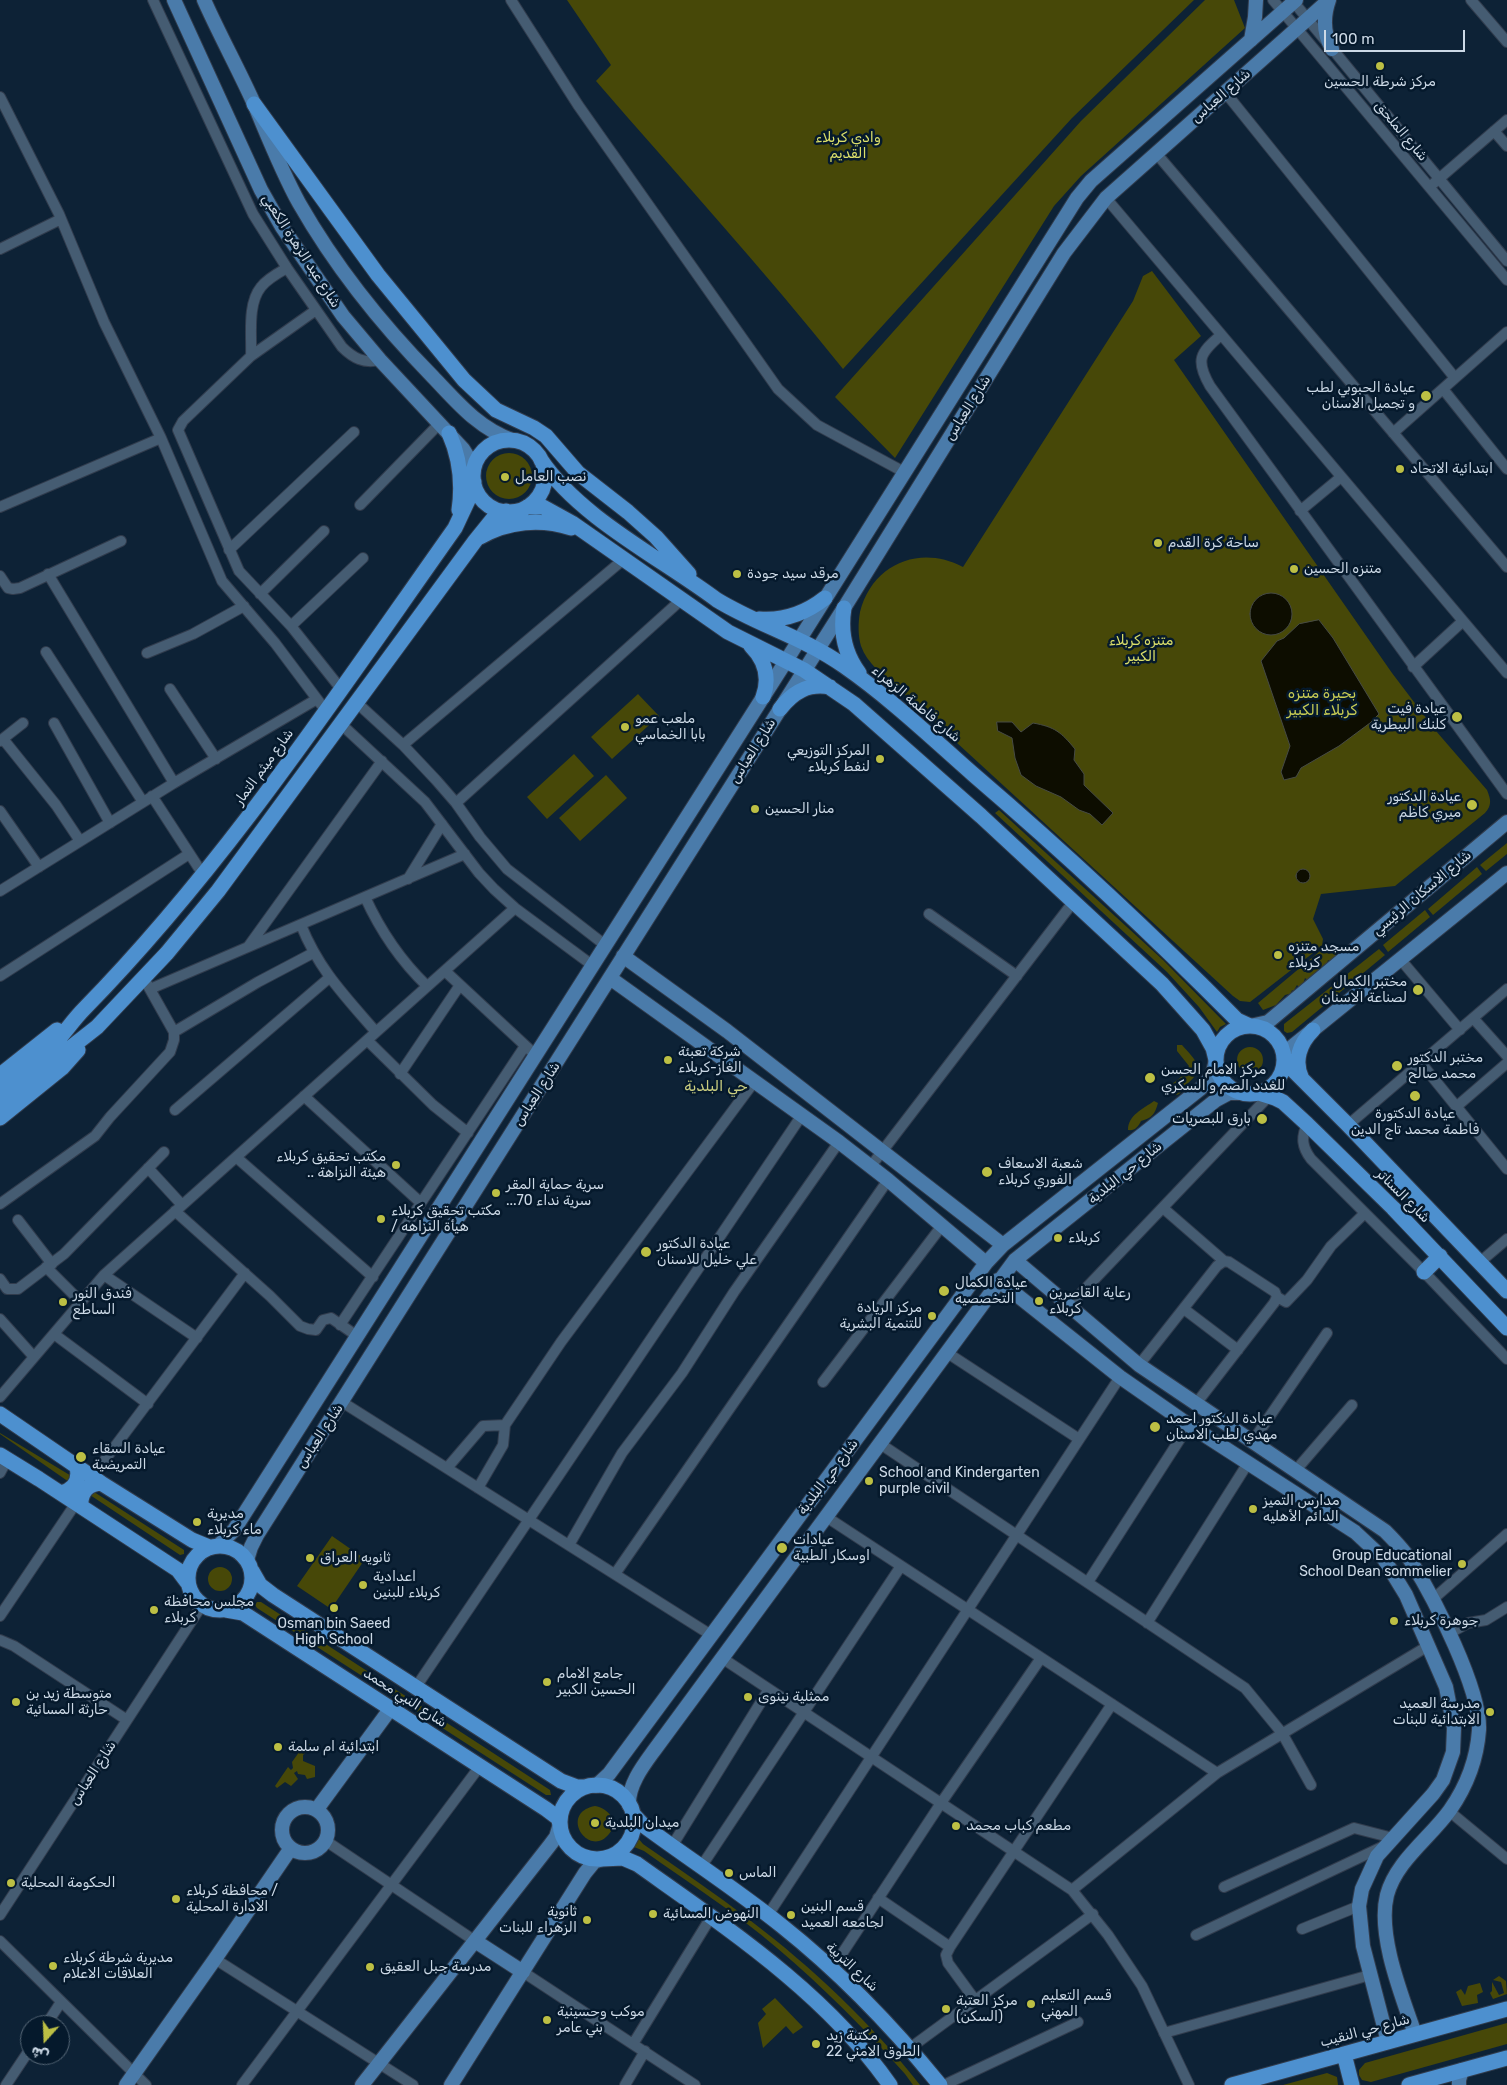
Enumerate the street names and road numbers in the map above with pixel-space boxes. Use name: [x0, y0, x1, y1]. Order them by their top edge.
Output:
street label: شارع العباس: [1188, 66, 1254, 126]
street label: شارع الملحق: [1371, 97, 1431, 165]
street label: شارع عبد الزهرة الكعبي: [258, 191, 344, 311]
street label: شارع العباس: [941, 372, 995, 444]
street label: شارع فاطمة الزهراء: [868, 662, 964, 746]
street label: شارع العباس: [726, 715, 780, 787]
street label: شارع ميثم التمار: [231, 726, 297, 808]
street label: شارع الاسكان الرئيسي: [1369, 847, 1475, 939]
street label: شارع العباس: [510, 1059, 564, 1129]
street label: شارع حي البلدية: [1085, 1138, 1165, 1208]
street label: شارع السناتر: [1372, 1165, 1434, 1227]
street label: شارع العباس: [293, 1401, 347, 1471]
street label: شارع حي البلدية: [794, 1436, 862, 1518]
street label: شارع النبي محمد: [360, 1665, 450, 1731]
street label: شارع العباس: [66, 1738, 120, 1808]
street label: شارع التربية: [822, 1939, 882, 1995]
street label: شارع حي النقيب: [1318, 2011, 1412, 2051]

